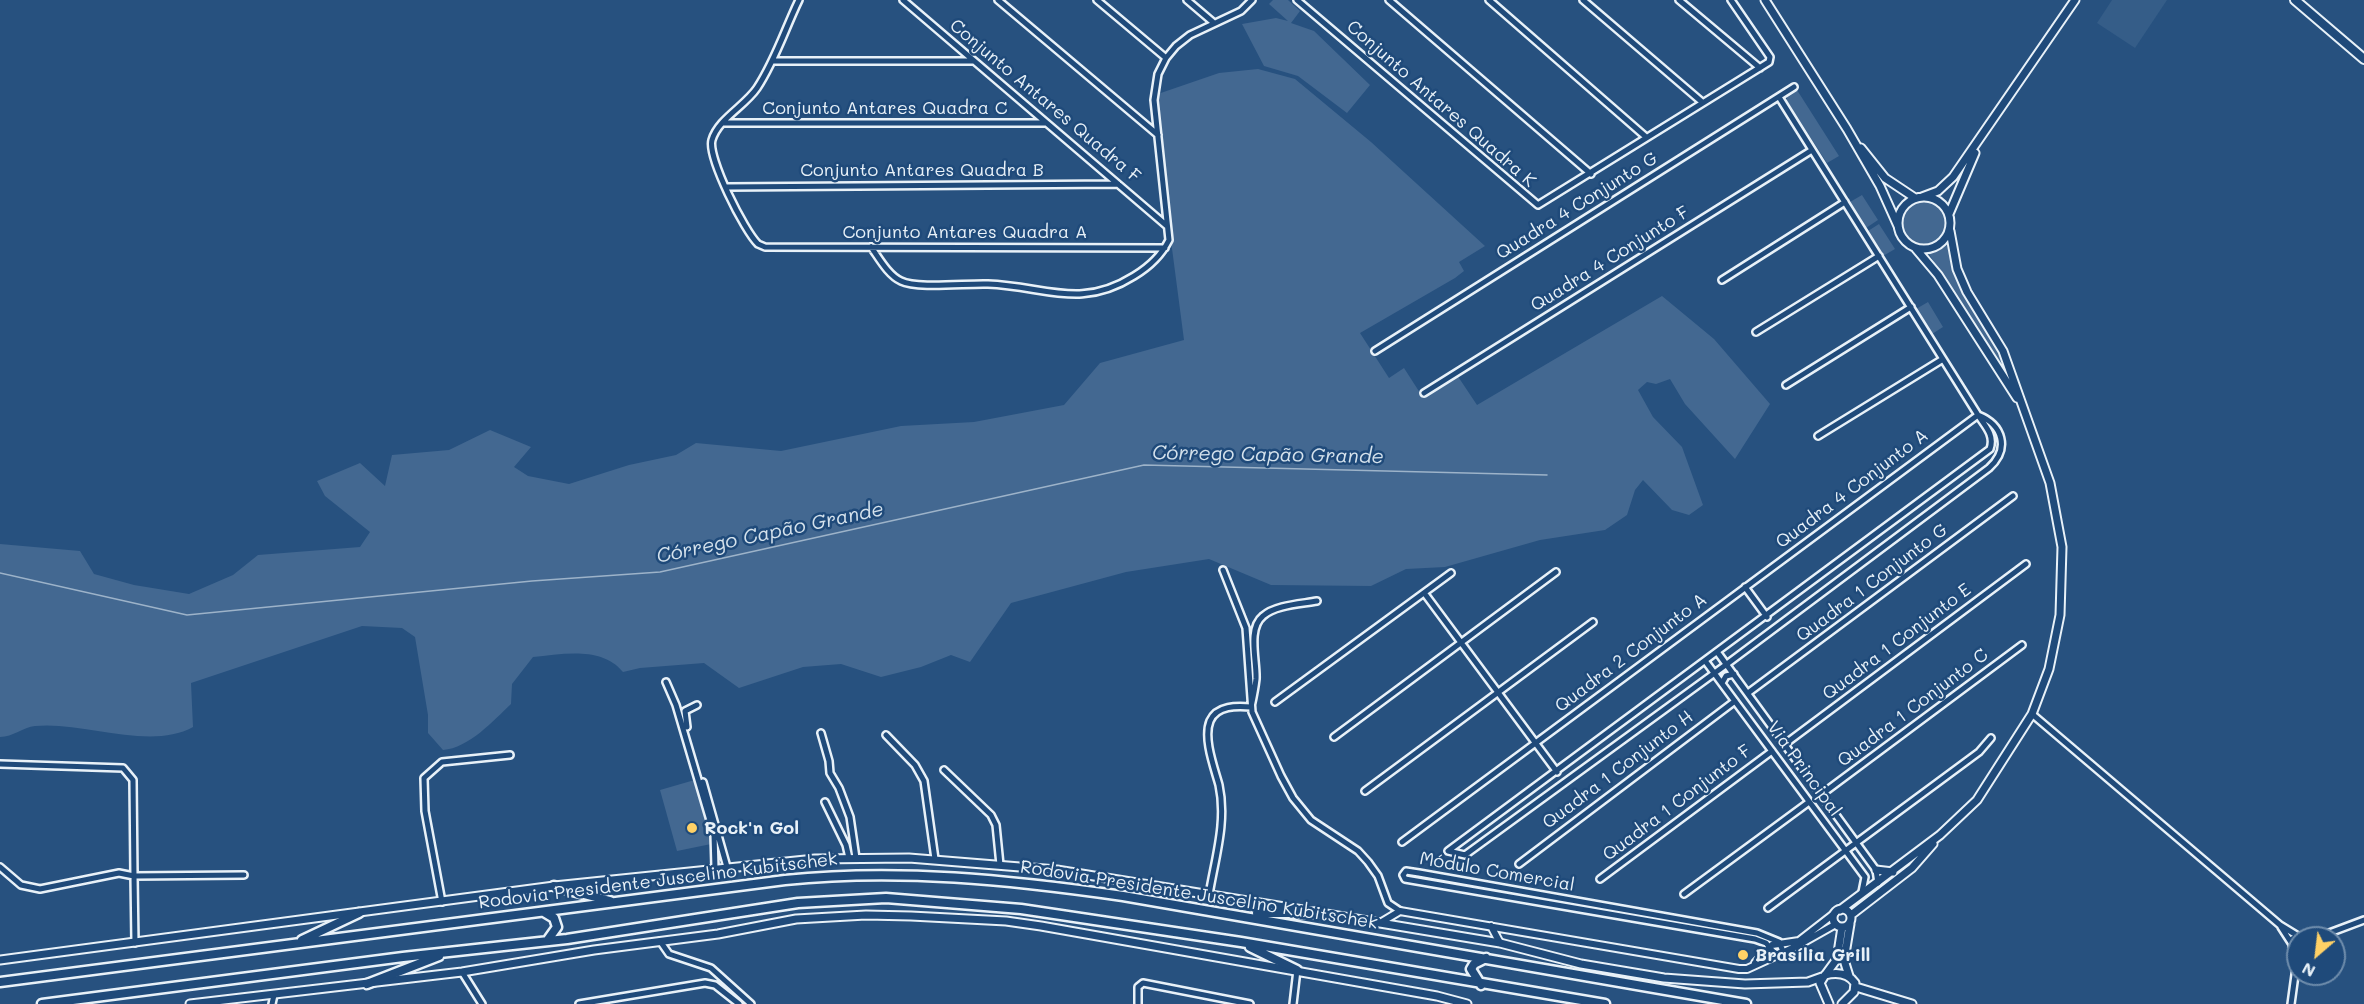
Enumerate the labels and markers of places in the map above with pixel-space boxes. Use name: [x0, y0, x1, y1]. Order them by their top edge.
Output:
place label: Rock'n Gol: [704, 817, 799, 839]
marker: Rock'n Gol: [685, 821, 699, 835]
place label: Brasília Grill: [1755, 944, 1870, 966]
marker: Brasília Grill: [1736, 948, 1750, 962]

